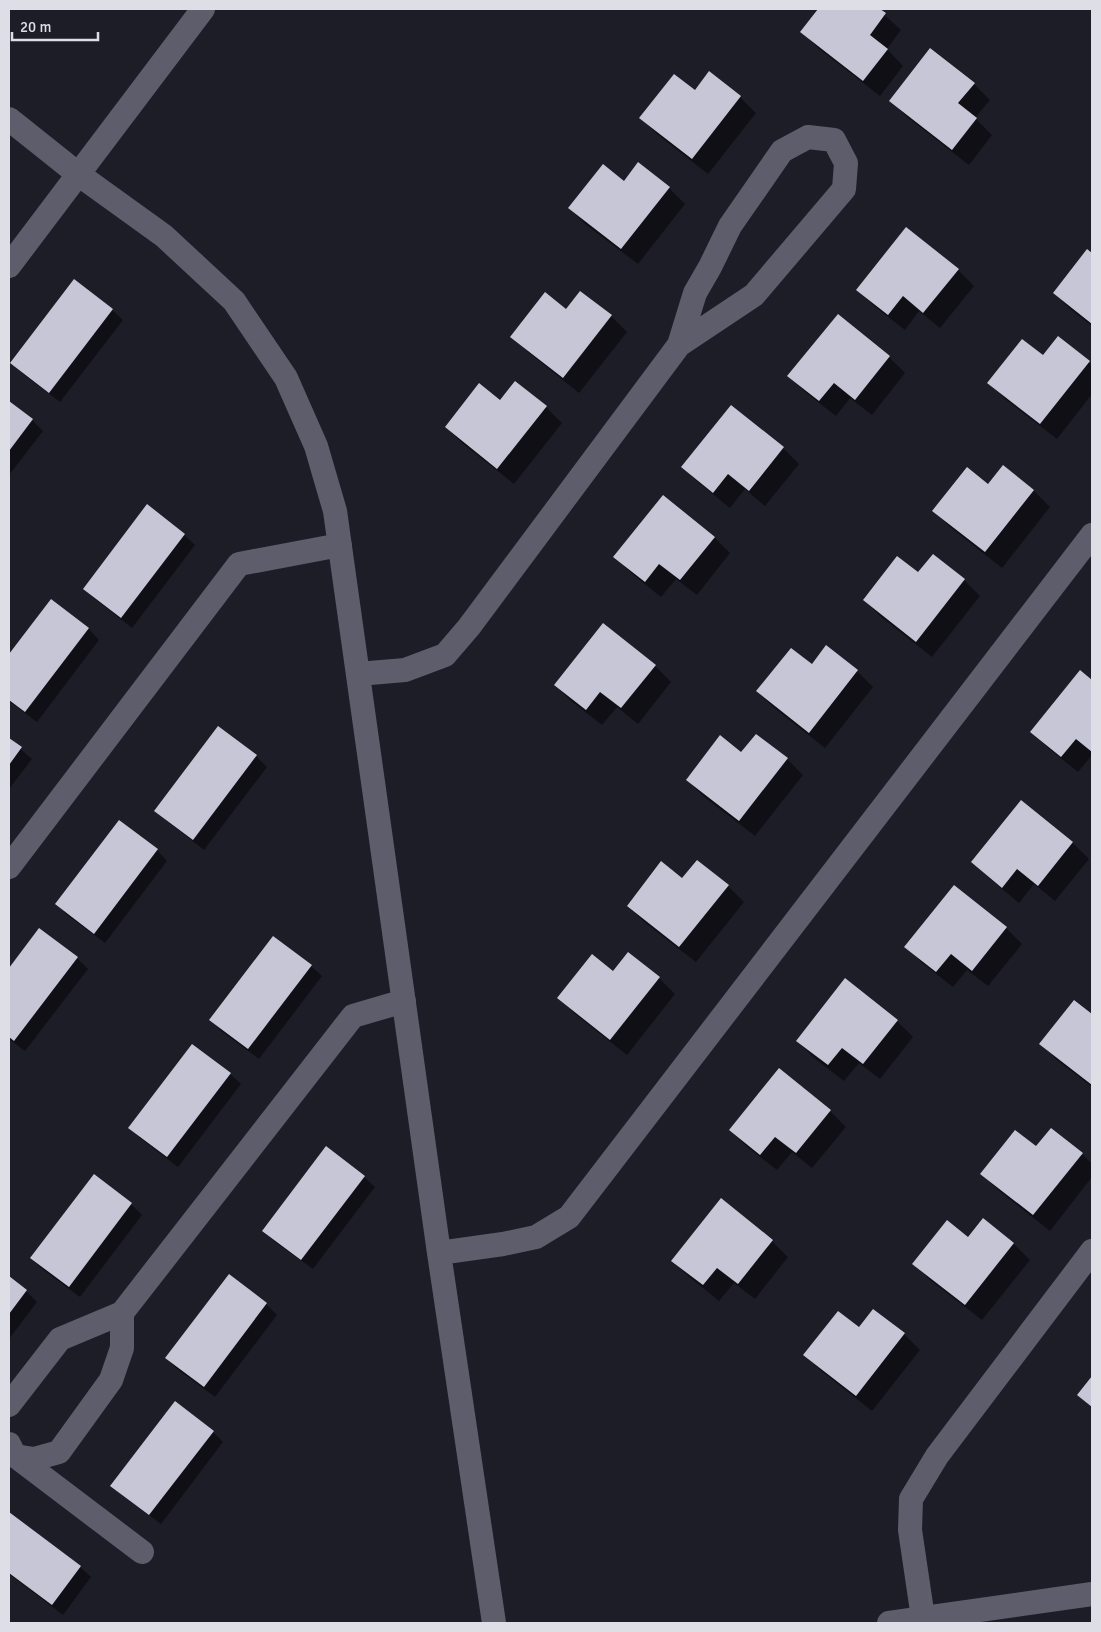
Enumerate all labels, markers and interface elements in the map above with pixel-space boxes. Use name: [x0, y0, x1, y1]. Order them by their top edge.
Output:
scale bar: [12, 10, 99, 42]
text: 20 m: [20, 18, 51, 36]

